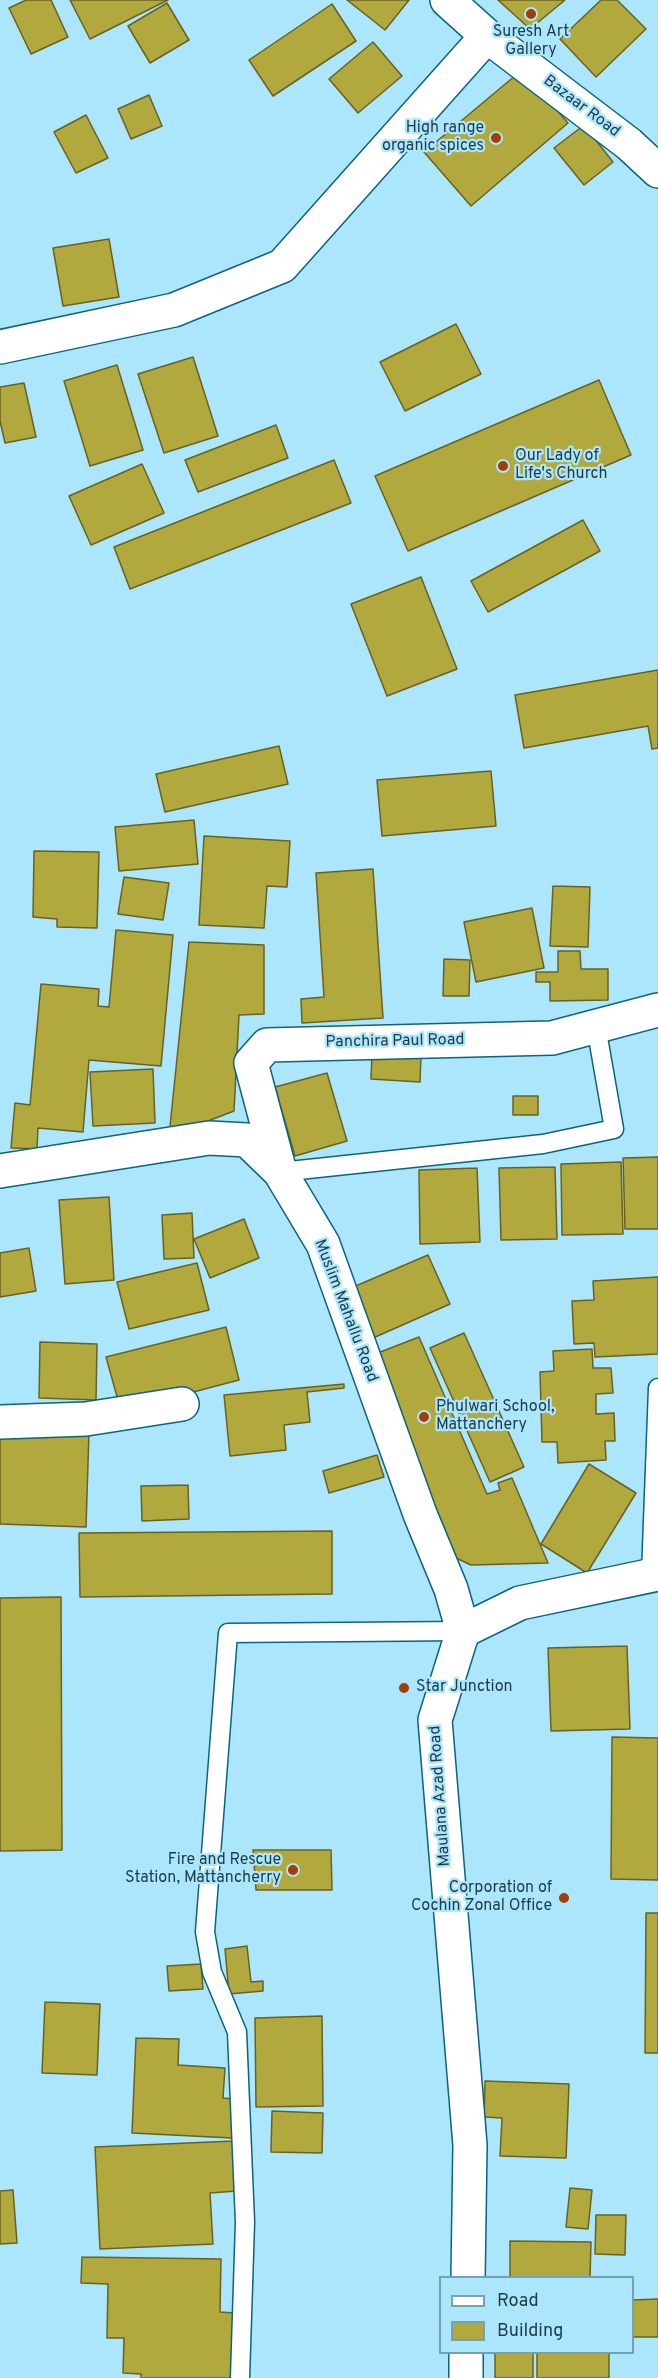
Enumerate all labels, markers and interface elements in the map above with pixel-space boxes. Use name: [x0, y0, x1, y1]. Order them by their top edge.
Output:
marker: Suresh Art Gallery: [524, 7, 538, 21]
place label: Suresh Art Gallery: [493, 23, 569, 61]
street label: Bazaar Road: [539, 72, 623, 142]
place label: High range organic spices: [382, 119, 484, 157]
marker: High range organic spices: [489, 131, 503, 145]
place label: Our Lady of Life's Church: [515, 447, 608, 485]
marker: Our Lady of Life's Church: [496, 459, 510, 473]
street label: Panchira Paul Road: [325, 1031, 465, 1053]
street label: Muslim Mahallu Road: [309, 1237, 381, 1385]
place label: Phulwari School, Mattanchery: [436, 1398, 555, 1436]
marker: Phulwari School, Mattanchery: [417, 1410, 431, 1424]
place label: Star Junction: [416, 1678, 513, 1698]
marker: Star Junction: [397, 1681, 411, 1695]
street label: Maulana Azad Road: [426, 1725, 456, 1867]
place label: Fire and Rescue Station, Mattancherry: [125, 1851, 281, 1889]
marker: Fire and Rescue Station, Mattancherry: [286, 1863, 300, 1877]
place label: Corporation of Cochin Zonal Office: [411, 1879, 552, 1917]
marker: Corporation of Cochin Zonal Office: [557, 1891, 571, 1905]
legend: [439, 2276, 634, 2354]
text: Road: [497, 2290, 539, 2313]
text: Building: [497, 2320, 563, 2343]

